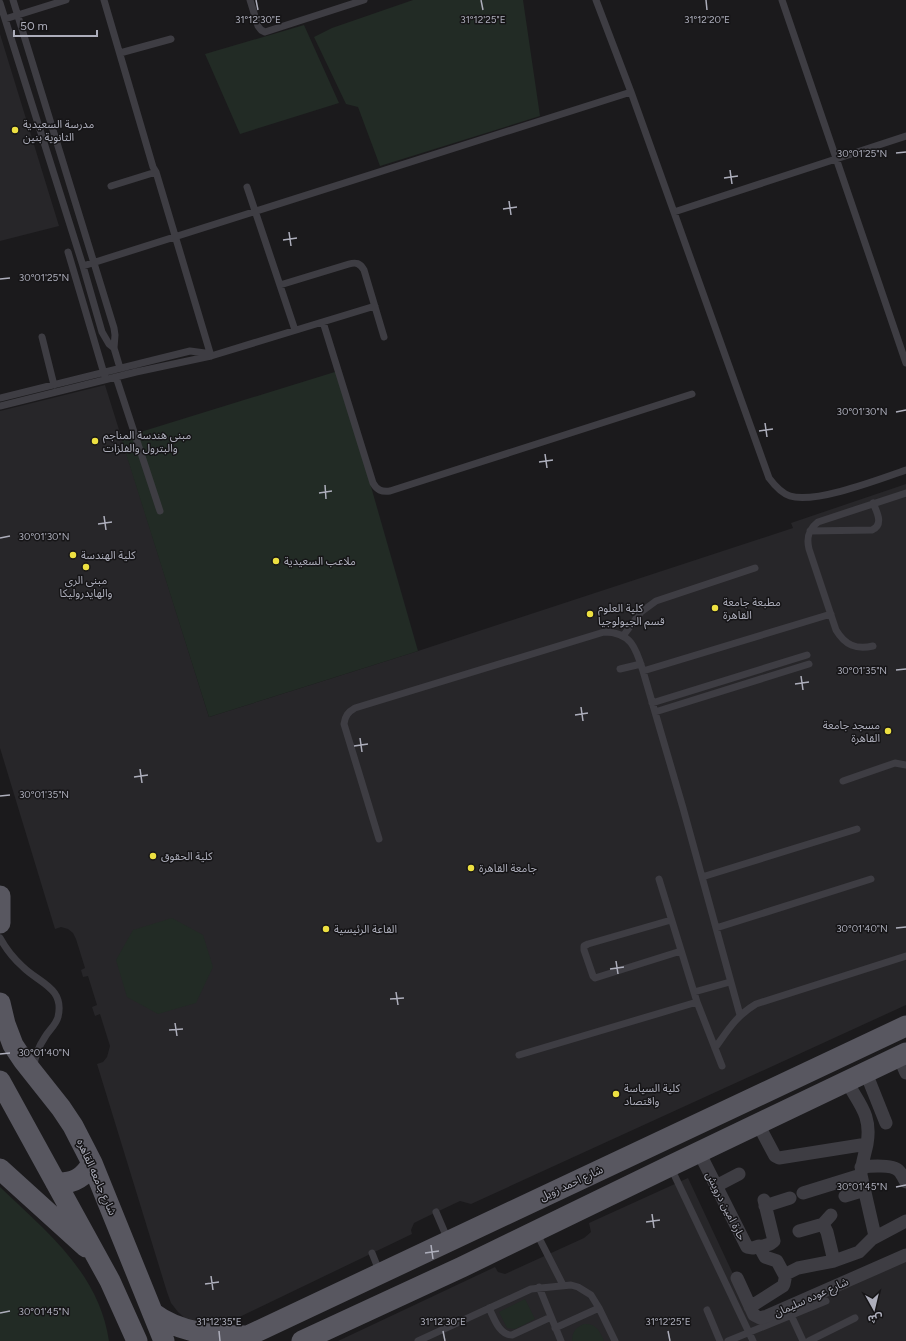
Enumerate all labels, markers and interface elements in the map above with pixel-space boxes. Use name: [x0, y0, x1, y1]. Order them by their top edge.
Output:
scale bar: [14, 12, 97, 38]
text: 31°12'30"E: [235, 13, 281, 26]
text: 31°12'25"E: [460, 13, 506, 26]
text: 31°12'20"E: [684, 13, 730, 26]
text: 50 m: [20, 19, 48, 33]
place label: مدرسة السعيدية الثانوية بنين: [23, 118, 94, 144]
marker: مدرسة السعيدية الثانوية بنين: [10, 125, 20, 135]
text: 30°01'25"N: [837, 147, 887, 160]
text: 30°01'25"N: [19, 271, 69, 284]
text: 30°01'30"N: [837, 405, 887, 418]
place label: مبنى هندسة المناجم والبترول والفلزات: [103, 429, 191, 455]
marker: مبنى هندسة المناجم والبترول والفلزات: [90, 436, 100, 446]
text: 30°01'30"N: [19, 530, 69, 543]
place label: كلية الهندسة: [81, 549, 136, 562]
marker: كلية الهندسة: [68, 550, 78, 560]
place label: ملاعب السعيدية: [284, 555, 356, 568]
marker: ملاعب السعيدية: [271, 556, 281, 566]
marker: مبنى الرى والهايدروليكا: [81, 562, 91, 572]
place label: مبنى الرى والهايدروليكا: [59, 574, 113, 600]
place label: مطبعة جامعة القاهرة: [723, 596, 781, 622]
place label: كلية العلوم قسم الجيولوجيا: [598, 602, 665, 630]
marker: مطبعة جامعة القاهرة: [710, 603, 720, 613]
marker: كلية العلوم قسم الجيولوجيا: [585, 609, 595, 619]
text: 30°01'35"N: [837, 664, 887, 677]
place label: مسجد جامعة القاهرة: [823, 719, 880, 745]
marker: مسجد جامعة القاهرة: [883, 726, 893, 736]
text: 30°01'35"N: [19, 788, 69, 801]
place label: كلية الحقوق: [161, 850, 213, 863]
marker: كلية الحقوق: [148, 851, 158, 861]
place label: جامعة القاهرة: [479, 862, 538, 875]
marker: جامعة القاهرة: [466, 863, 476, 873]
text: 30°01'40"N: [836, 922, 888, 935]
place label: القاعة الرئيسية: [334, 923, 397, 936]
marker: القاعة الرئيسية: [321, 924, 331, 934]
text: 30°01'40"N: [18, 1046, 70, 1059]
place label: كلية السياسة واقتصاد: [624, 1082, 681, 1108]
marker: كلية السياسة واقتصاد: [611, 1089, 621, 1099]
street label: شارع جامعه القاهره: [73, 1137, 119, 1218]
street label: شارع احمد زويل: [537, 1163, 606, 1205]
street label: حارة امين درويش: [703, 1170, 749, 1243]
text: 30°01'45"N: [837, 1180, 887, 1193]
street label: شارع عوده سليمان: [772, 1275, 851, 1321]
north arrow: [854, 1289, 894, 1329]
text: 30°01'45"N: [19, 1305, 69, 1318]
text: ش: [867, 1311, 884, 1326]
text: 31°12'35"E: [196, 1315, 242, 1328]
text: 31°12'30"E: [420, 1315, 466, 1328]
text: 31°12'25"E: [645, 1315, 691, 1328]

